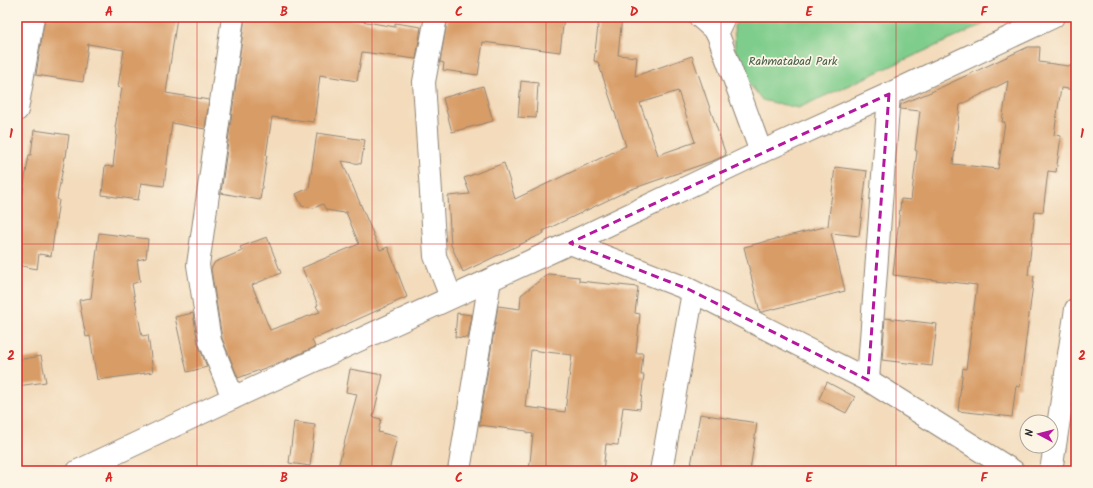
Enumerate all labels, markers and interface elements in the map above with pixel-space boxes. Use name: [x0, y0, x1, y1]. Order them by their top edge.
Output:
text: A: [105, 2, 113, 23]
text: B: [280, 2, 288, 23]
text: C: [455, 2, 463, 23]
text: D: [630, 2, 639, 23]
text: E: [805, 2, 813, 23]
text: F: [980, 2, 988, 23]
park label: Rahmatabad Park: [749, 52, 838, 71]
text: 1: [9, 124, 13, 145]
text: 1: [1080, 124, 1084, 145]
text: 2: [7, 346, 15, 367]
text: 2: [1078, 346, 1086, 367]
north arrow: [1019, 414, 1059, 454]
text: N: [1021, 428, 1039, 437]
text: A: [105, 468, 113, 488]
text: B: [280, 468, 288, 488]
text: C: [455, 468, 463, 488]
text: D: [630, 468, 639, 488]
text: E: [805, 468, 813, 488]
text: F: [980, 468, 988, 488]

